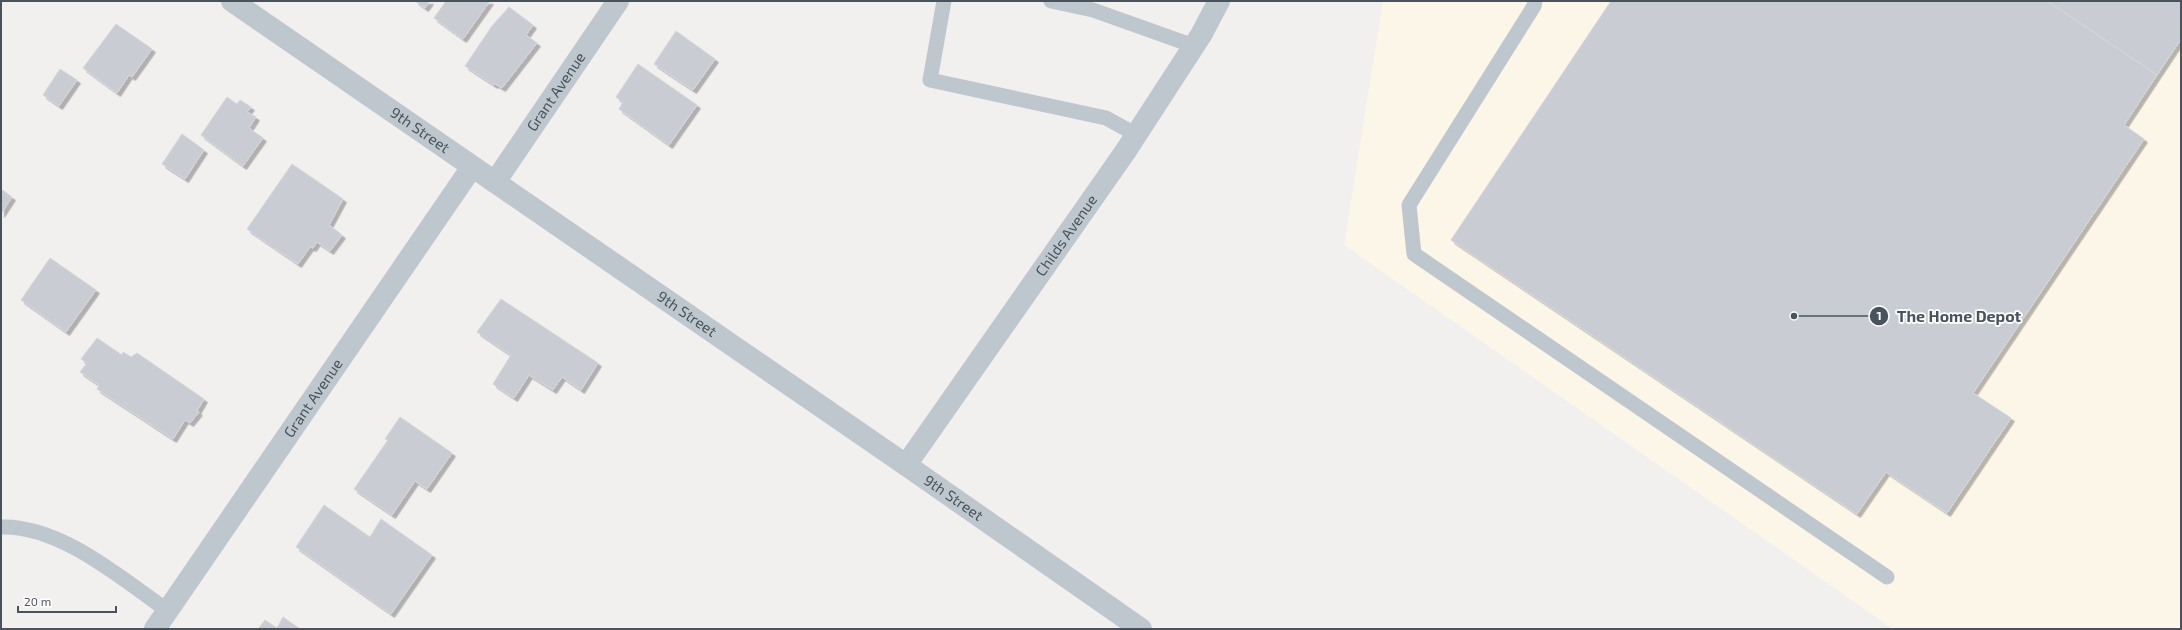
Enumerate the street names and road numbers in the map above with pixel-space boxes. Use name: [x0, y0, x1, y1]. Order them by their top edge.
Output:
street label: Grant Avenue: [522, 48, 589, 134]
street label: 9th Street: [387, 103, 454, 156]
street label: Childs Avenue: [1031, 191, 1100, 279]
street label: 9th Street: [654, 286, 721, 340]
street label: Grant Avenue: [279, 355, 346, 440]
street label: 9th Street: [921, 470, 987, 524]

